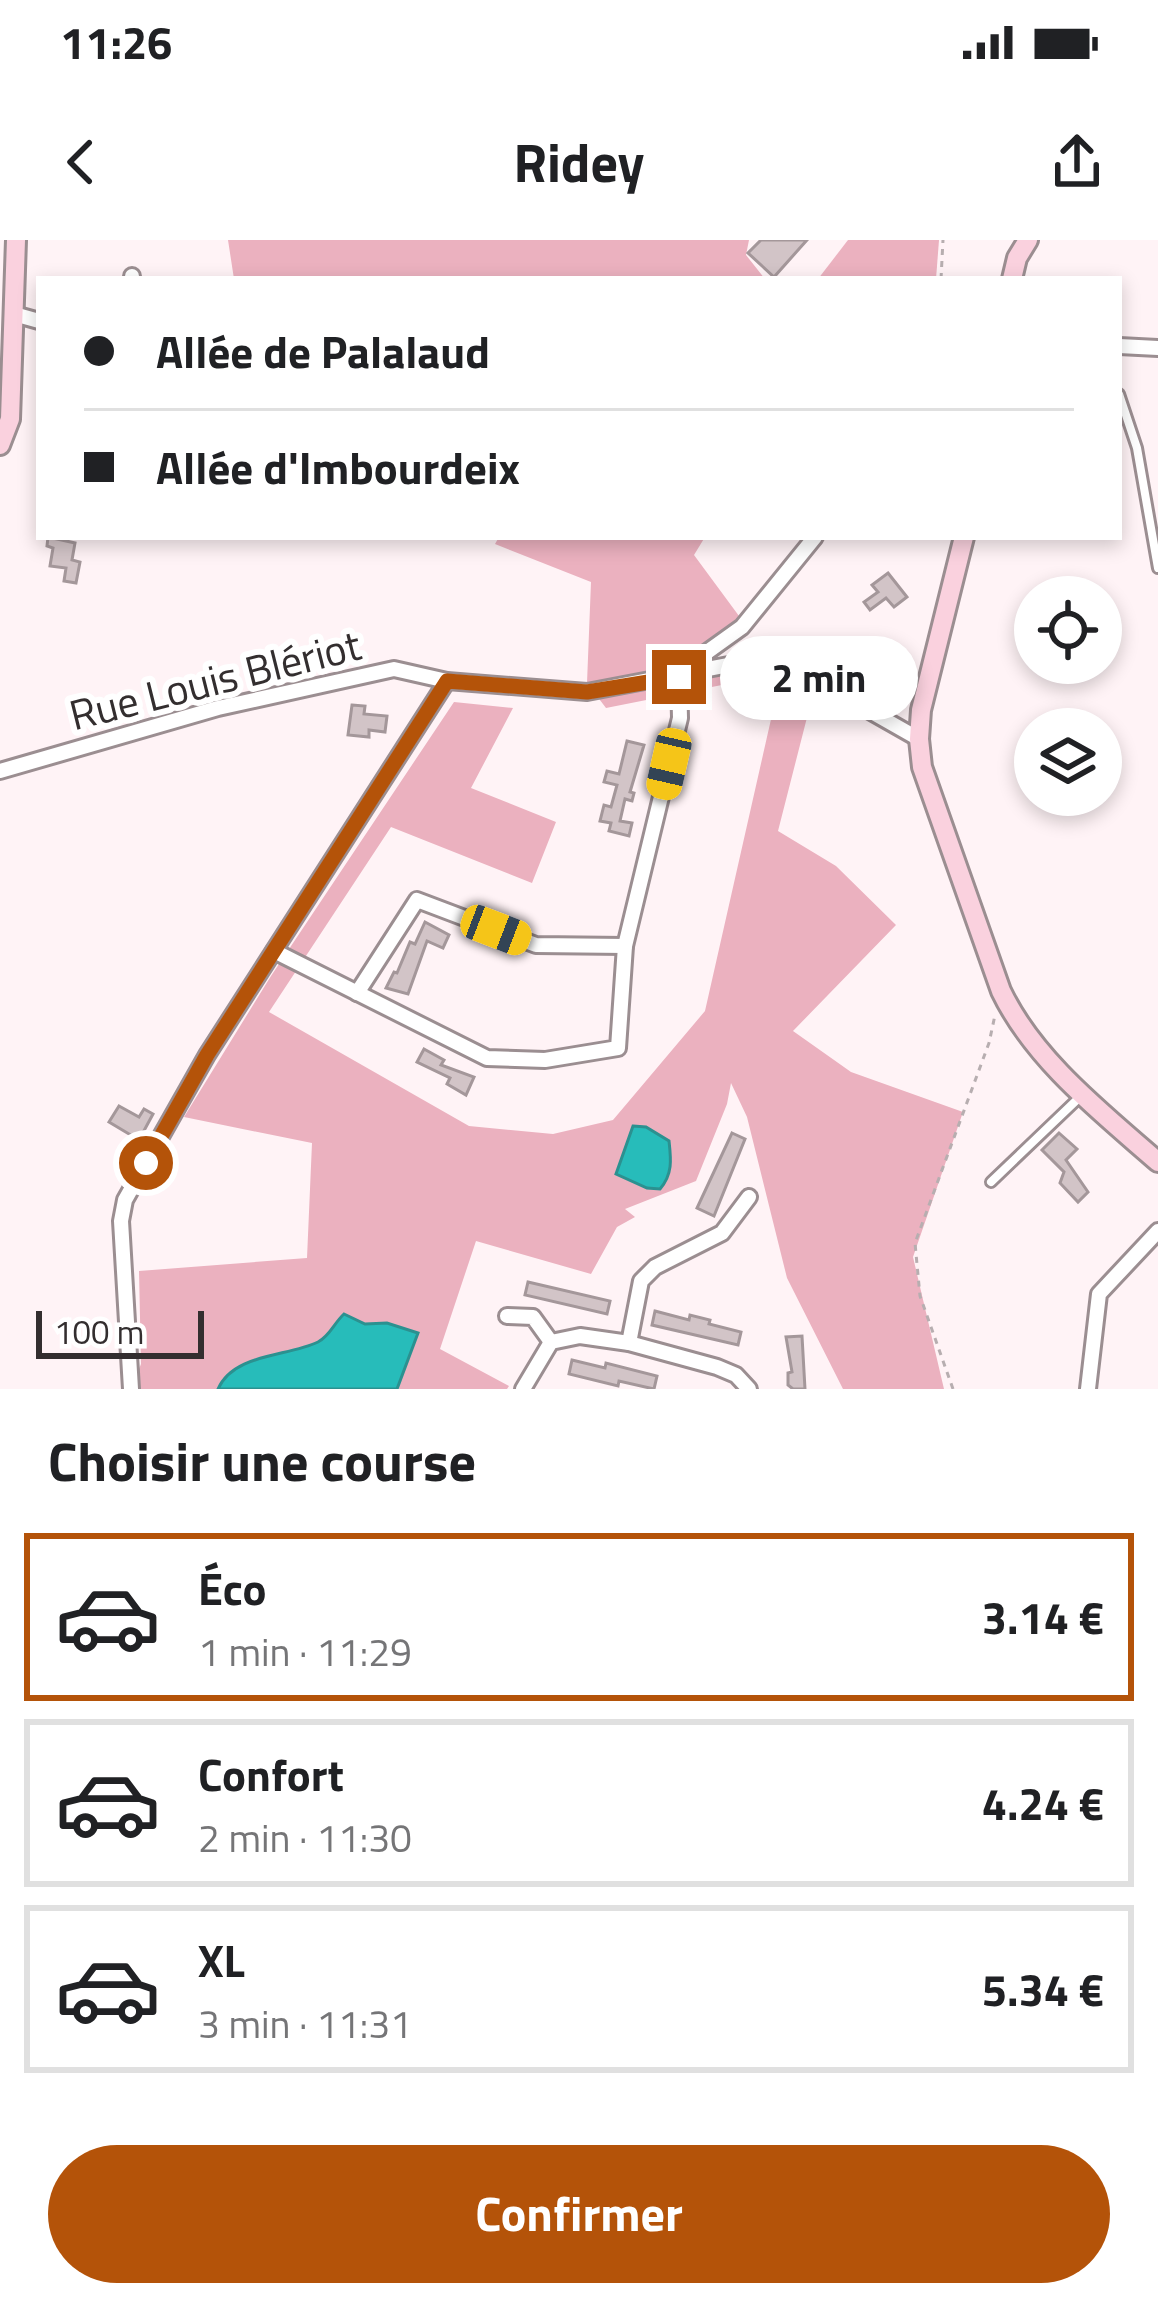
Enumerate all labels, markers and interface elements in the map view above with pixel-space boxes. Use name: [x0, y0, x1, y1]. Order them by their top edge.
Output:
text: 11:26: [60, 8, 172, 76]
text: Ridey: [513, 121, 645, 203]
icon: back: [48, 129, 114, 195]
icon: share: [1044, 129, 1110, 195]
text: Allée de Palalaud: [156, 317, 490, 385]
text: Allée d'Imbourdeix: [156, 433, 520, 501]
map controls: [1014, 576, 1122, 816]
button: locate: [1014, 576, 1122, 684]
street label: Rue Louis Blériot: [62, 612, 367, 746]
callout: 2 min: [721, 635, 919, 719]
text: 2 min: [772, 648, 866, 707]
route end: [652, 650, 706, 704]
button: layers: [1014, 708, 1122, 816]
car: [643, 725, 695, 803]
car: [456, 900, 536, 960]
route start: [119, 1136, 173, 1190]
scale bar: [36, 1305, 204, 1358]
text: 100 m: [54, 1307, 144, 1357]
text: Choisir une course: [48, 1420, 476, 1502]
text: Éco: [198, 1554, 267, 1622]
icon: car: [54, 1563, 162, 1671]
text: 3.14 €: [982, 1583, 1104, 1651]
text: 1 min · 11:29: [198, 1622, 412, 1681]
text: Confort: [198, 1740, 344, 1808]
icon: car: [54, 1749, 162, 1857]
text: 4.24 €: [982, 1769, 1104, 1837]
text: 2 min · 11:30: [198, 1808, 412, 1867]
text: XL: [198, 1926, 245, 1994]
icon: car: [54, 1935, 162, 2043]
text: 5.34 €: [982, 1955, 1104, 2023]
text: 3 min · 11:31: [198, 1994, 412, 2053]
button: Confirmer: [48, 2145, 1110, 2283]

